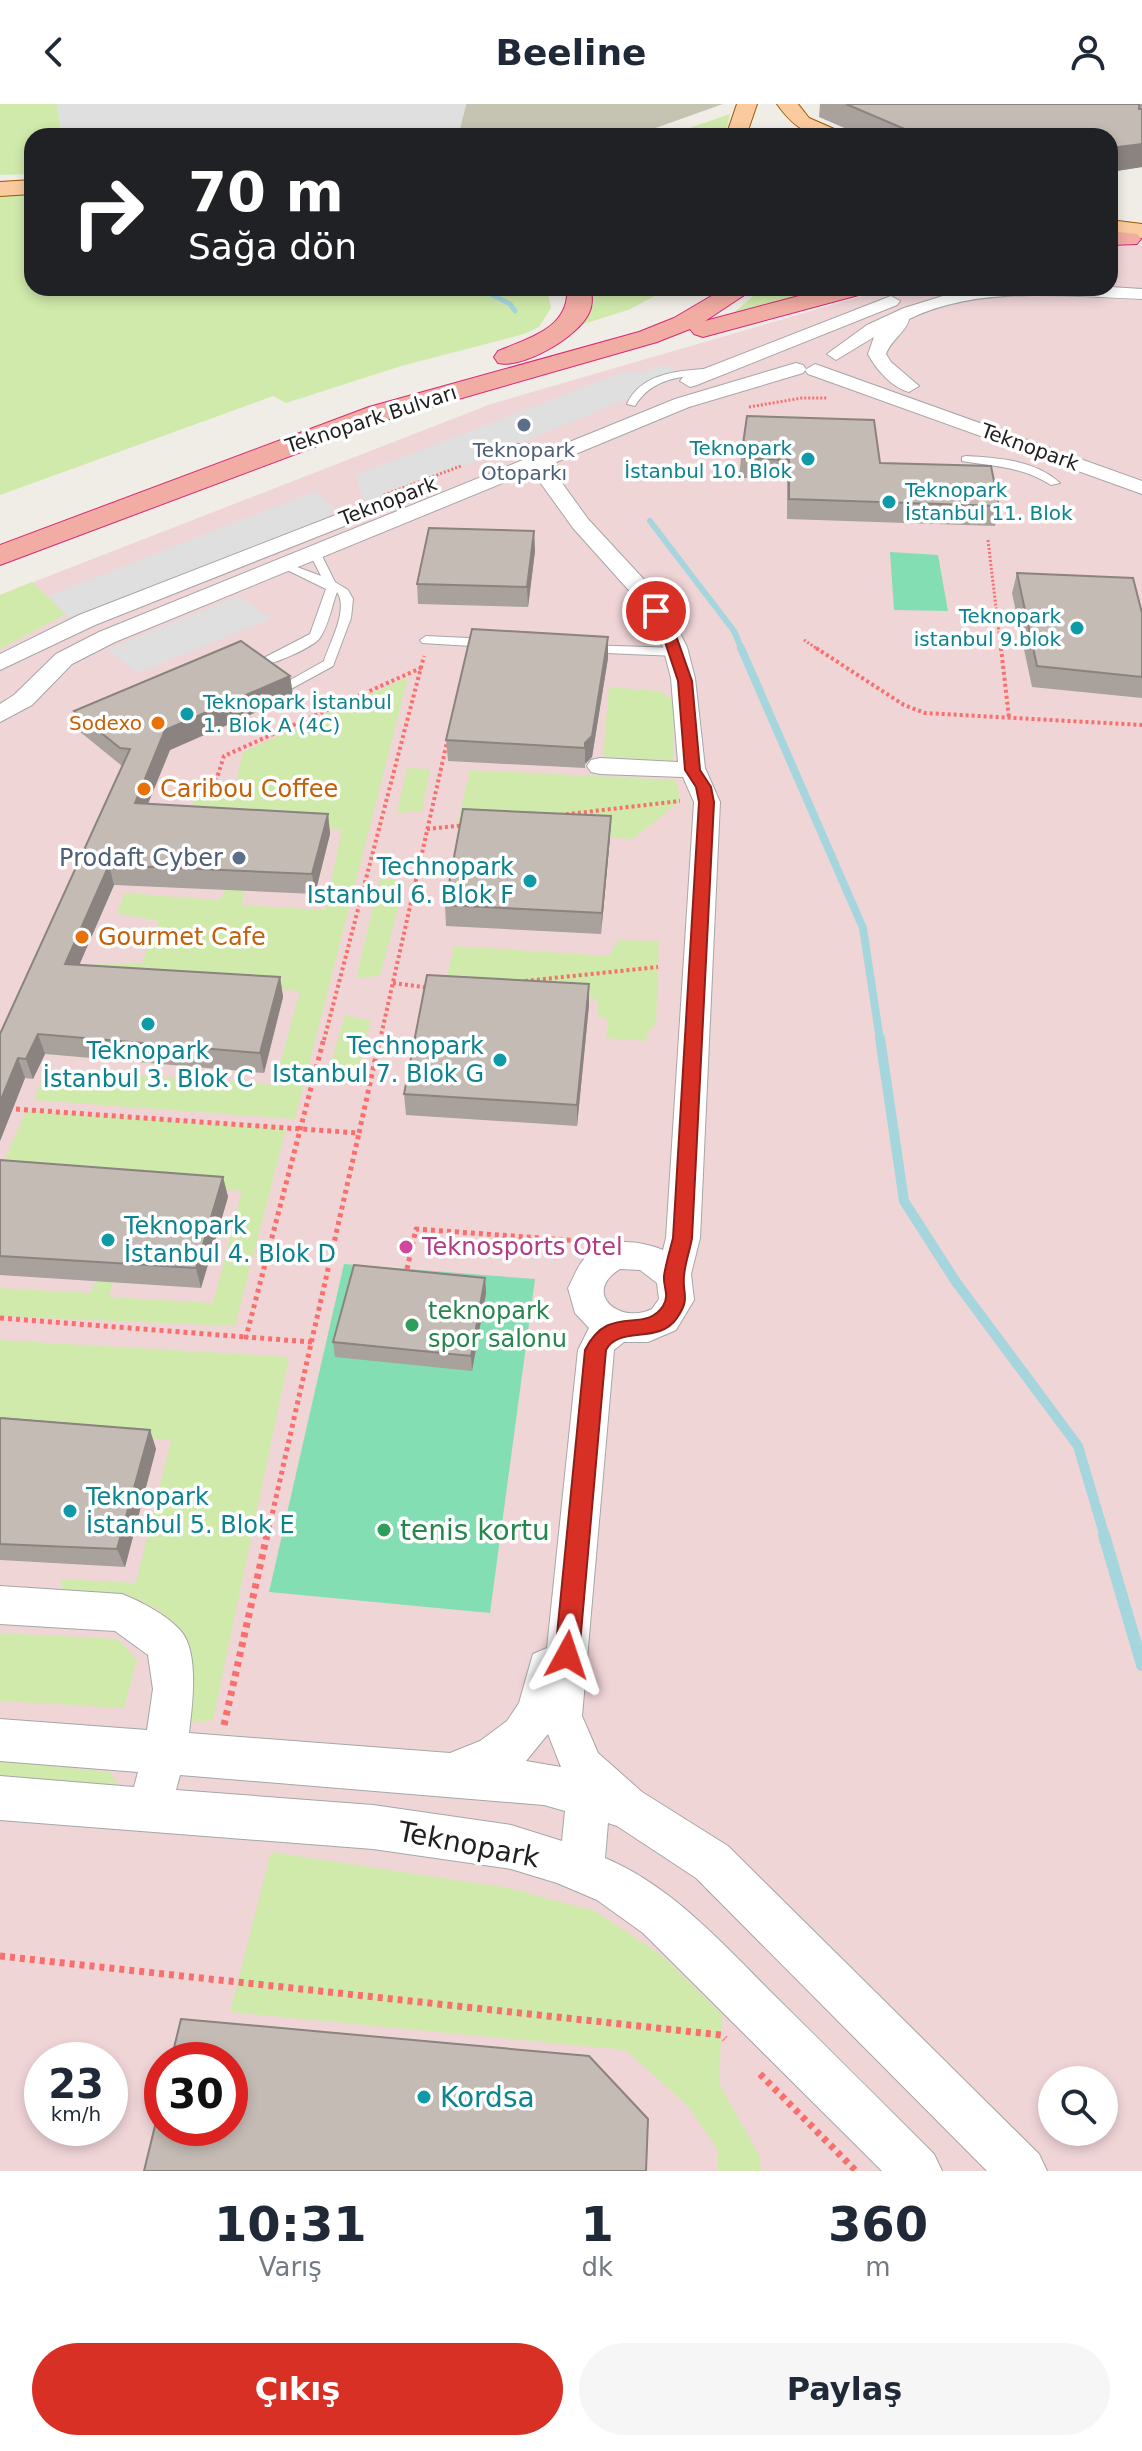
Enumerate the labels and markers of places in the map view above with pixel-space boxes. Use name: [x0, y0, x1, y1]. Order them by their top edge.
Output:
marker: Teknopark Otoparkı: [515, 416, 533, 434]
place label: Teknopark İstanbul 10. Blok: [624, 436, 792, 483]
place label: Teknopark Otoparkı: [472, 438, 576, 485]
marker: Teknopark İstanbul 10. Blok: [799, 450, 817, 468]
place label: Teknopark İstanbul 11. Blok: [904, 478, 1073, 525]
marker: Teknopark İstanbul 11. Blok: [880, 493, 898, 511]
pin: [622, 577, 690, 645]
place label: Teknopark istanbul 9.blok: [914, 604, 1061, 651]
marker: Teknopark istanbul 9.blok: [1068, 619, 1086, 637]
place label: Teknopark İstanbul 1. Blok A (4C): [202, 690, 392, 737]
marker: Teknopark İstanbul 1. Blok A (4C): [178, 705, 196, 723]
place label: Sodexo: [69, 711, 142, 735]
marker: Sodexo: [149, 714, 167, 732]
place label: Caribou Coffee: [160, 775, 338, 803]
marker: Caribou Coffee: [135, 780, 153, 798]
place label: Prodaft Cyber: [59, 844, 223, 872]
marker: Prodaft Cyber: [230, 849, 248, 867]
place label: Technopark Istanbul 6. Blok F: [307, 853, 514, 909]
marker: Technopark Istanbul 6. Blok F: [521, 872, 539, 890]
place label: Gourmet Cafe: [98, 923, 266, 951]
marker: Gourmet Cafe: [73, 928, 91, 946]
marker: Teknopark İstanbul 3. Blok C: [139, 1015, 157, 1033]
place label: Technopark Istanbul 7. Blok G: [272, 1032, 484, 1088]
place label: Teknopark İstanbul 3. Blok C: [43, 1037, 253, 1093]
marker: Technopark Istanbul 7. Blok G: [491, 1051, 509, 1069]
place label: Teknopark İstanbul 4. Blok D: [123, 1212, 336, 1268]
marker: Teknopark İstanbul 4. Blok D: [99, 1231, 117, 1249]
place label: Teknosports Otel: [421, 1233, 623, 1261]
marker: Teknosports Otel: [397, 1238, 415, 1256]
place label: teknopark spor salonu: [428, 1297, 567, 1353]
marker: teknopark spor salonu: [403, 1316, 421, 1334]
place label: Teknopark İstanbul 5. Blok E: [85, 1483, 295, 1539]
marker: Teknopark İstanbul 5. Blok E: [61, 1502, 79, 1520]
place label: tenis kortu: [400, 1514, 550, 1547]
marker: tenis kortu: [375, 1521, 393, 1539]
place label: Kordsa: [440, 2081, 535, 2114]
marker: Kordsa: [415, 2088, 433, 2106]

